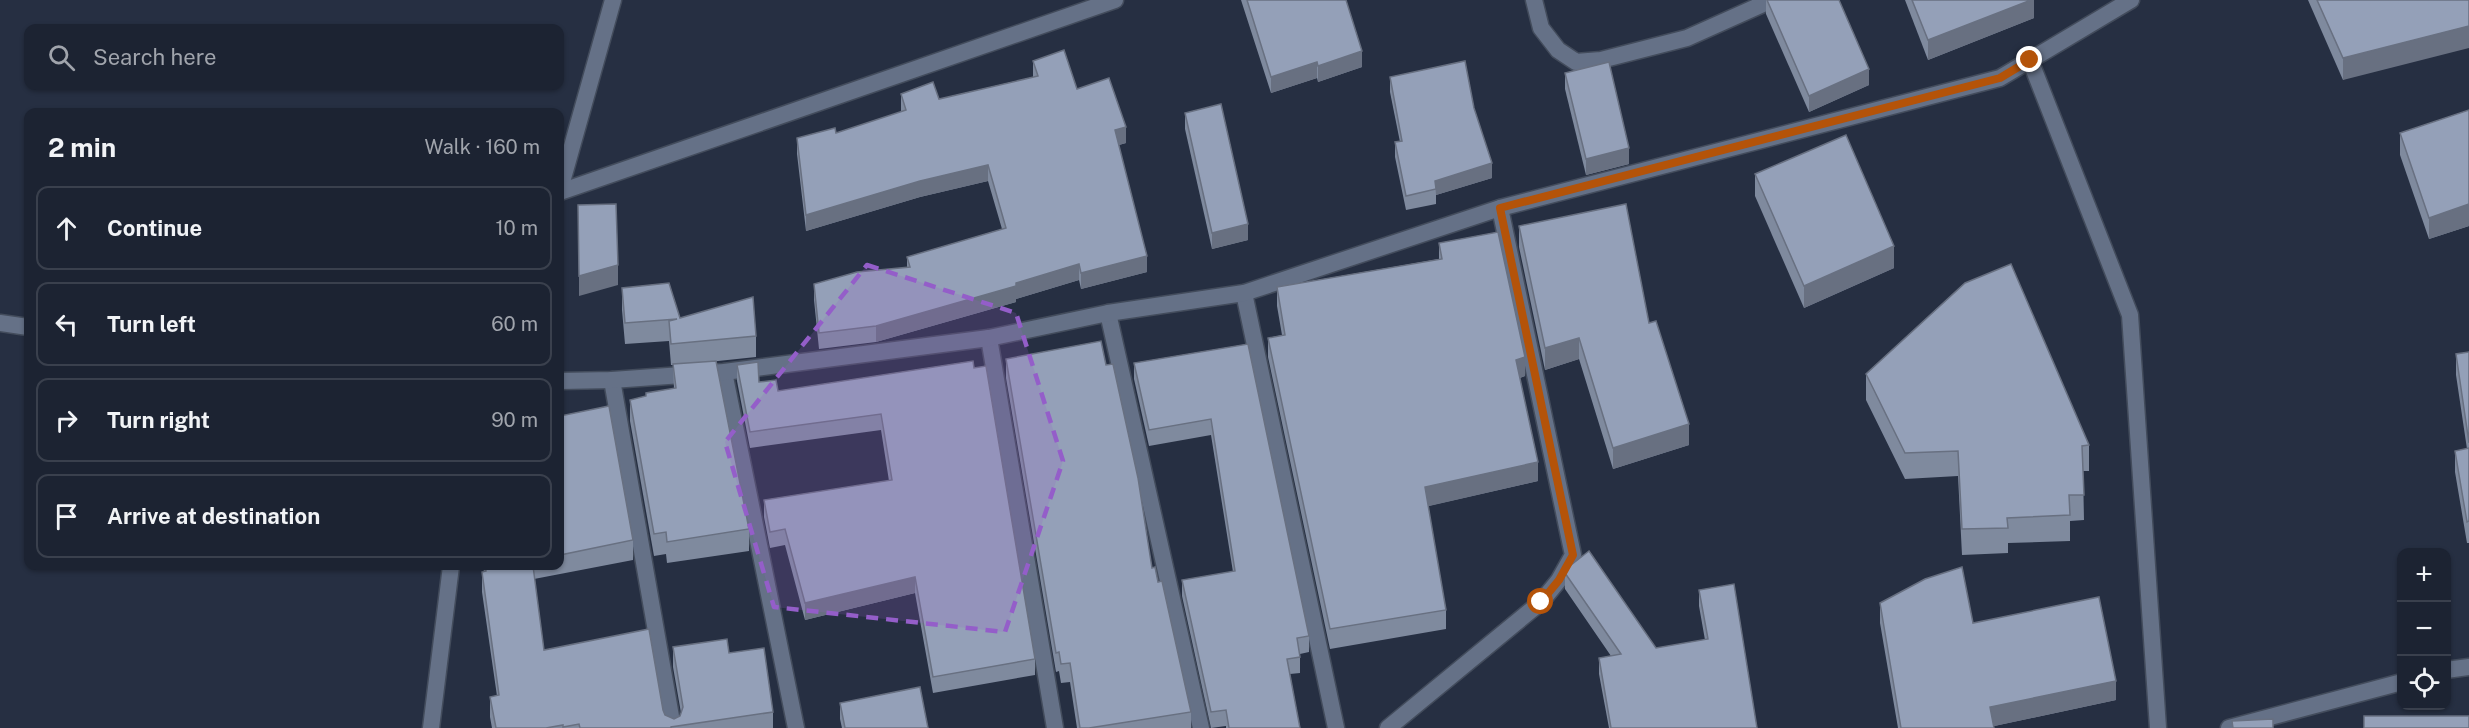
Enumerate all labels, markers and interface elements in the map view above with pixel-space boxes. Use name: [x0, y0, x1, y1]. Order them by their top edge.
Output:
search box: [24, 24, 564, 90]
icon: search: [45, 41, 78, 74]
text: Search here: [93, 44, 217, 70]
route end: [2016, 46, 2042, 72]
text: 2 min: [48, 132, 116, 163]
text: Walk · 160 m: [425, 135, 540, 159]
icon: ahead: [50, 212, 83, 245]
text: Continue: [107, 215, 202, 241]
text: 10 m: [495, 216, 538, 240]
icon: left: [50, 308, 83, 341]
text: Turn left: [107, 311, 196, 337]
text: 60 m: [491, 312, 538, 336]
icon: right: [50, 404, 83, 437]
text: Turn right: [107, 407, 210, 433]
text: 90 m: [491, 408, 538, 432]
icon: arrive: [50, 500, 83, 533]
text: Arrive at destination: [107, 503, 320, 529]
map controls: [2397, 548, 2451, 710]
button: +: [2397, 548, 2451, 602]
route start: [1527, 588, 1553, 614]
button: −: [2397, 602, 2451, 656]
button: locate: [2397, 656, 2451, 710]

